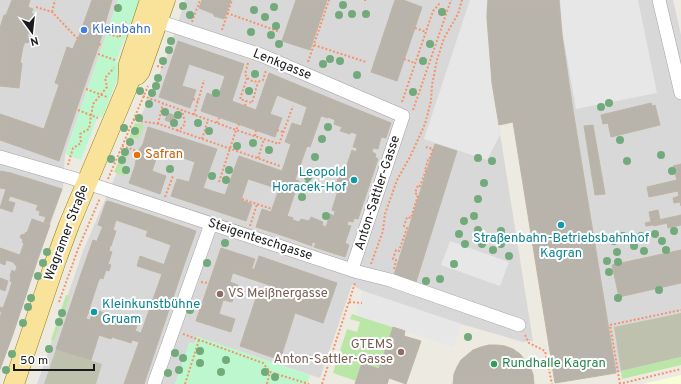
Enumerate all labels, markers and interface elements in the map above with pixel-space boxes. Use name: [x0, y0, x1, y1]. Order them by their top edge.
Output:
north arrow: [12, 12, 52, 52]
place label: Kleinbahn: [92, 22, 151, 38]
marker: Kleinbahn: [79, 25, 89, 35]
text: N: [29, 33, 40, 48]
street label: Lenkgasse: [250, 46, 314, 84]
street label: Anton-Sattler-Gasse: [352, 134, 404, 252]
place label: Safran: [145, 147, 183, 163]
marker: Safran: [132, 150, 142, 160]
place label: Leopold Horacek-Hof: [272, 165, 347, 196]
marker: Leopold Horacek-Hof: [349, 175, 359, 185]
street label: Wagramer Straße: [41, 183, 93, 283]
street label: Steigenteschgasse: [206, 216, 314, 264]
marker: Straßenbahn-Betriebsbahnhof Kagran: [556, 220, 566, 230]
place label: Straßenbahn-Betriebsbahnhof Kagran: [473, 231, 650, 262]
place label: VS Meißnergasse: [228, 286, 328, 302]
marker: VS Meißnergasse: [215, 289, 225, 299]
place label: Kleinkunstbühne Gruam: [102, 297, 200, 328]
marker: Kleinkunstbühne Gruam: [89, 307, 99, 317]
place label: GTEMS Anton-Sattler-Gasse: [274, 337, 393, 368]
scale bar: [14, 346, 94, 372]
marker: GTEMS Anton-Sattler-Gasse: [396, 347, 406, 357]
text: 50 m: [20, 353, 48, 369]
place label: Rundhalle Kagran: [502, 356, 606, 372]
marker: Rundhalle Kagran: [489, 359, 499, 369]

